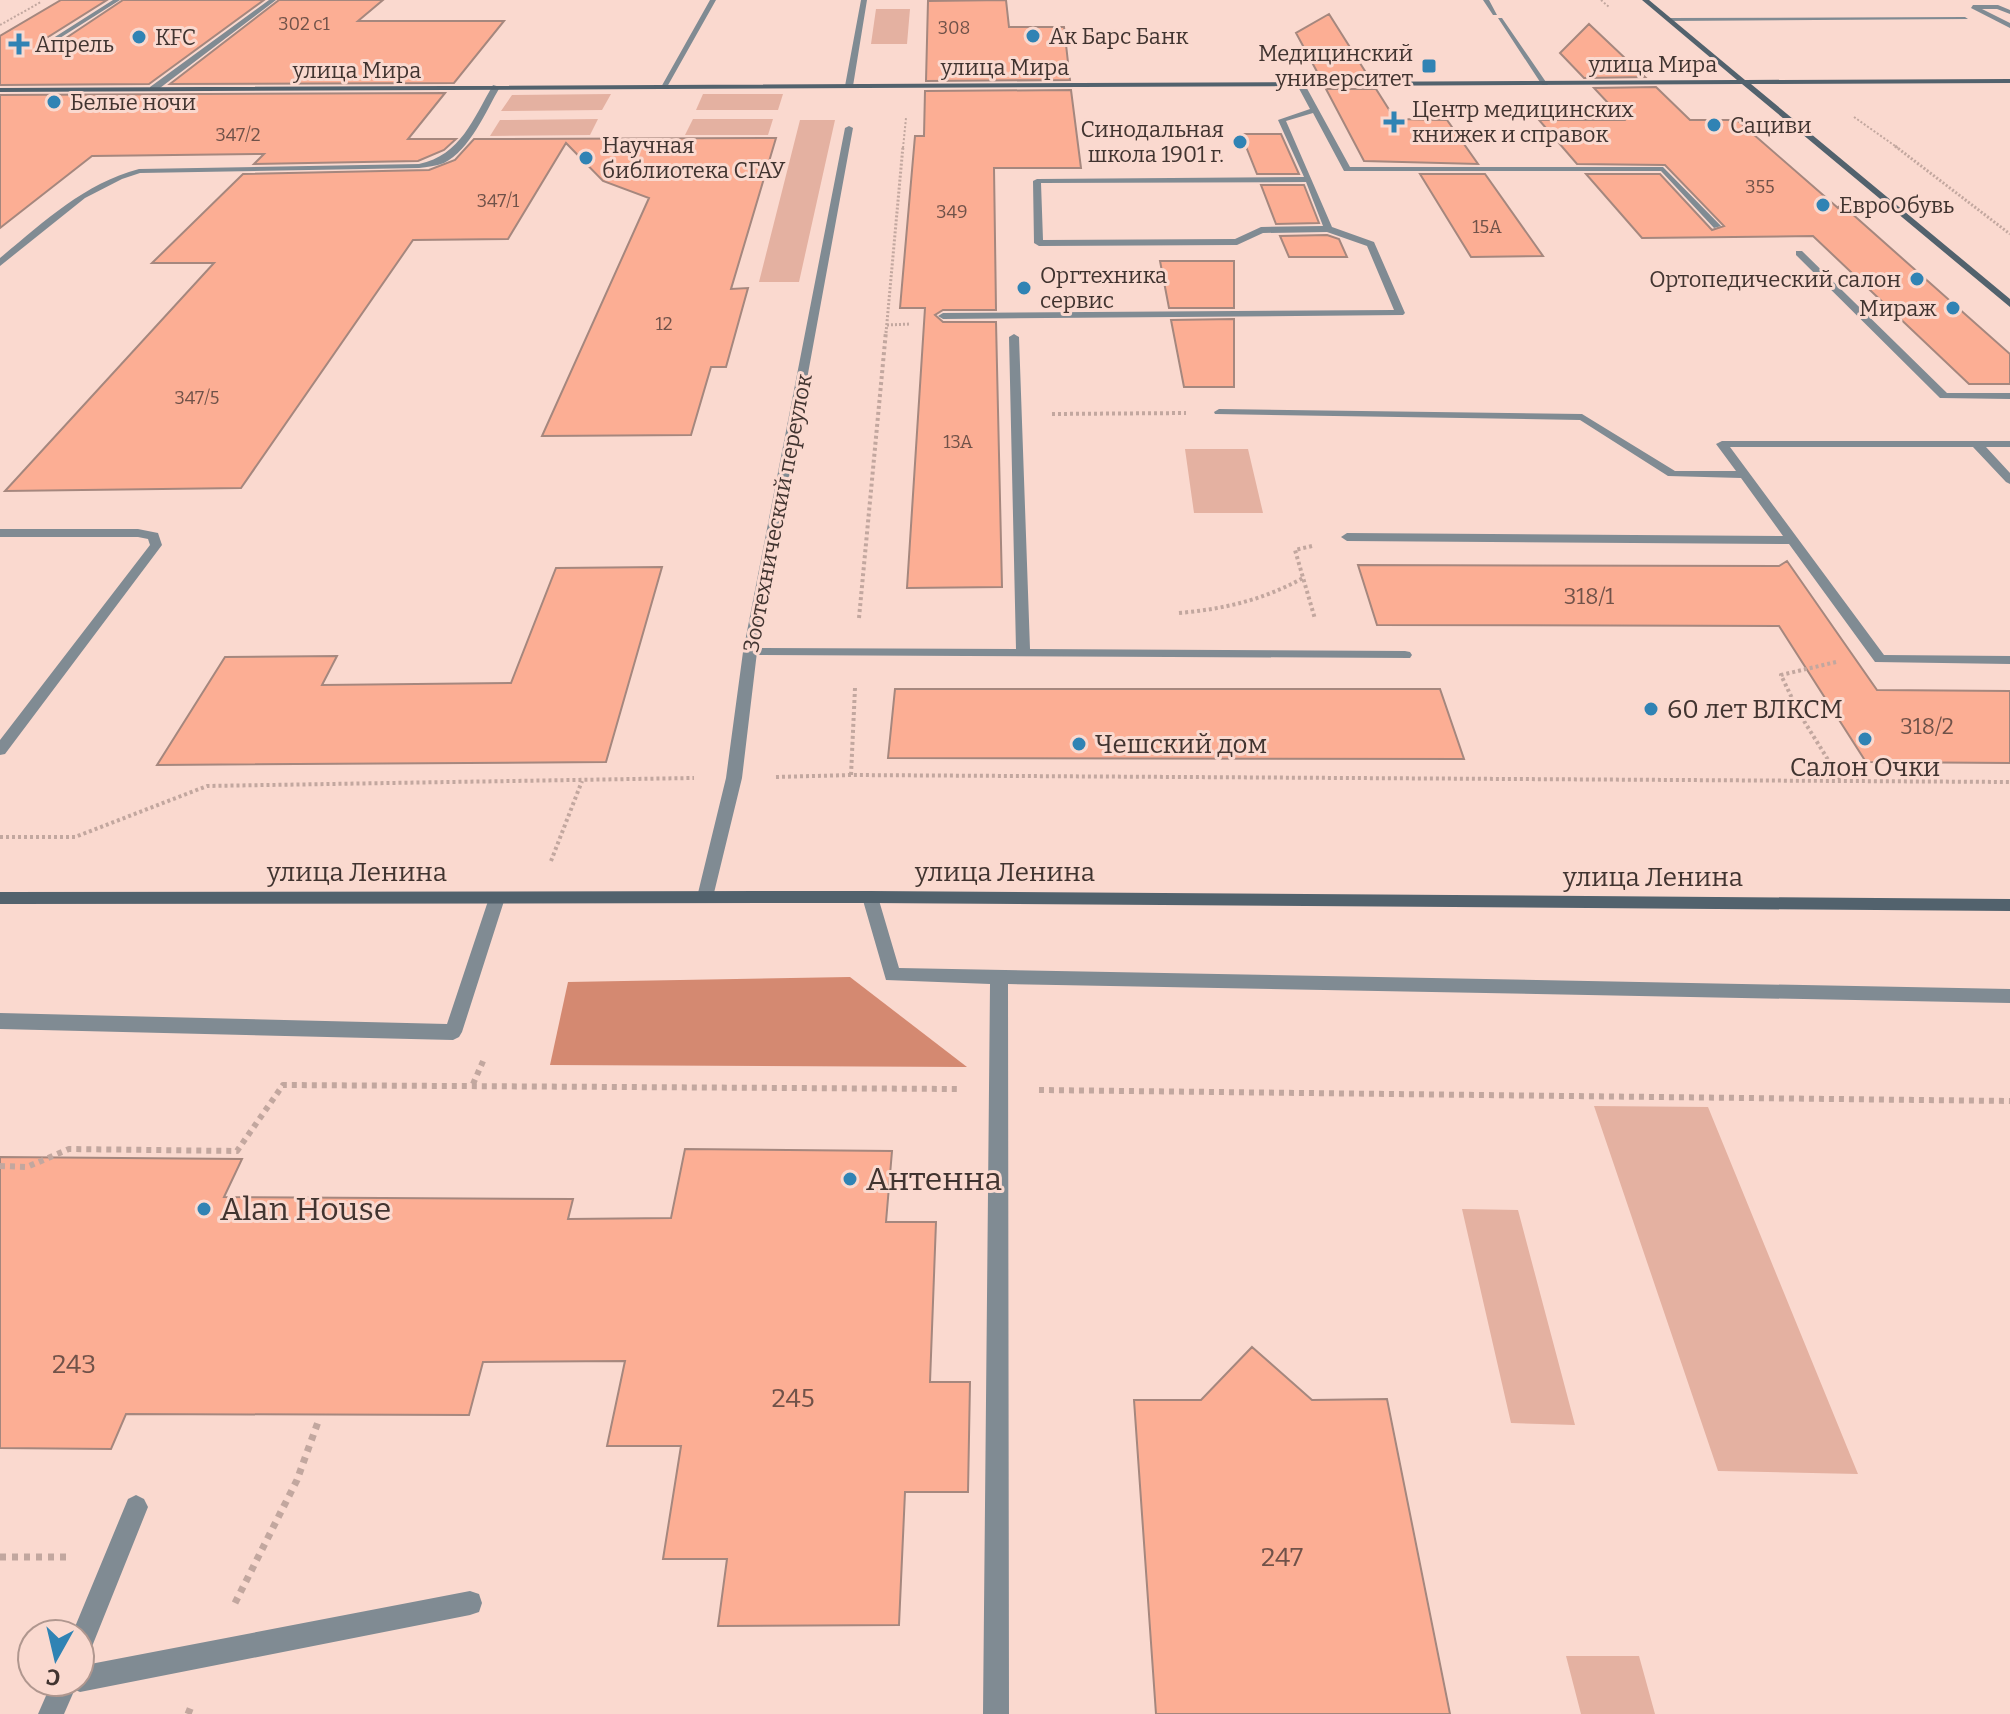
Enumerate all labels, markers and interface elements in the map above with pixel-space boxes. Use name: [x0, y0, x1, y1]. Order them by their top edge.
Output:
house number: 302 с1: [278, 13, 331, 35]
house number: 308: [938, 17, 970, 39]
place label: Ак Барс Банк: [1049, 23, 1188, 50]
place label: KFC: [155, 24, 196, 51]
marker: Ак Барс Банк: [1024, 27, 1042, 45]
marker: KFC: [130, 28, 148, 46]
place label: Апрель: [35, 31, 114, 58]
marker: Апрель: [10, 35, 28, 53]
place label: Медицинский университет: [1258, 40, 1413, 92]
street label: улица Мира: [1588, 51, 1717, 78]
street label: улица Мира: [940, 54, 1069, 81]
street label: улица Мира: [292, 57, 421, 84]
marker: Медицинский университет: [1420, 57, 1438, 75]
place label: Белые ночи: [70, 89, 196, 116]
marker: Белые ночи: [45, 93, 63, 111]
place label: Центр медицинских книжек и справок: [1412, 96, 1634, 148]
marker: Центр медицинских книжек и справок: [1383, 111, 1405, 133]
place label: Сациви: [1730, 112, 1812, 139]
place label: Синодальная школа 1901 г.: [1081, 116, 1224, 168]
marker: Сациви: [1705, 116, 1723, 134]
house number: 347/2: [215, 124, 261, 146]
place label: Научная библиотека СГАУ: [602, 132, 786, 184]
marker: Синодальная школа 1901 г.: [1231, 133, 1249, 151]
marker: Научная библиотека СГАУ: [577, 149, 595, 167]
house number: 355: [1745, 176, 1775, 198]
house number: 347/1: [477, 190, 520, 212]
place label: ЕвроОбувь: [1839, 192, 1954, 219]
marker: ЕвроОбувь: [1814, 196, 1832, 214]
house number: 349: [936, 201, 968, 223]
house number: 15А: [1472, 216, 1502, 238]
place label: Оргтехника сервис: [1040, 262, 1167, 314]
place label: Ортопедический салон: [1649, 266, 1901, 293]
marker: Ортопедический салон: [1908, 270, 1926, 288]
marker: Оргтехника сервис: [1015, 279, 1033, 297]
place label: Мираж: [1859, 295, 1937, 322]
marker: Мираж: [1944, 299, 1962, 317]
house number: 12: [655, 313, 673, 335]
street label: Зоотехнический переулок: [737, 371, 818, 655]
house number: 347/5: [175, 387, 219, 409]
house number: 13А: [943, 431, 973, 453]
house number: 318/1: [1564, 583, 1614, 610]
place label: 60 лет ВЛКСМ: [1667, 694, 1843, 725]
marker: 60 лет ВЛКСМ: [1642, 700, 1660, 718]
house number: 318/2: [1900, 713, 1954, 740]
place label: Чешский дом: [1095, 729, 1267, 760]
marker: Салон Очки: [1856, 730, 1874, 748]
marker: Чешский дом: [1070, 735, 1088, 753]
place label: Салон Очки: [1790, 752, 1940, 783]
street label: улица Ленина: [266, 857, 447, 888]
street label: улица Ленина: [914, 857, 1095, 888]
street label: улица Ленина: [1562, 862, 1743, 893]
place label: Антенна: [866, 1160, 1002, 1198]
marker: Антенна: [841, 1170, 859, 1188]
place label: Alan House: [220, 1190, 391, 1228]
marker: Alan House: [195, 1200, 213, 1218]
house number: 243: [52, 1349, 96, 1380]
house number: 245: [771, 1383, 815, 1414]
house number: 247: [1261, 1542, 1303, 1573]
north arrow: [16, 1618, 96, 1698]
text: С: [44, 1663, 62, 1692]

